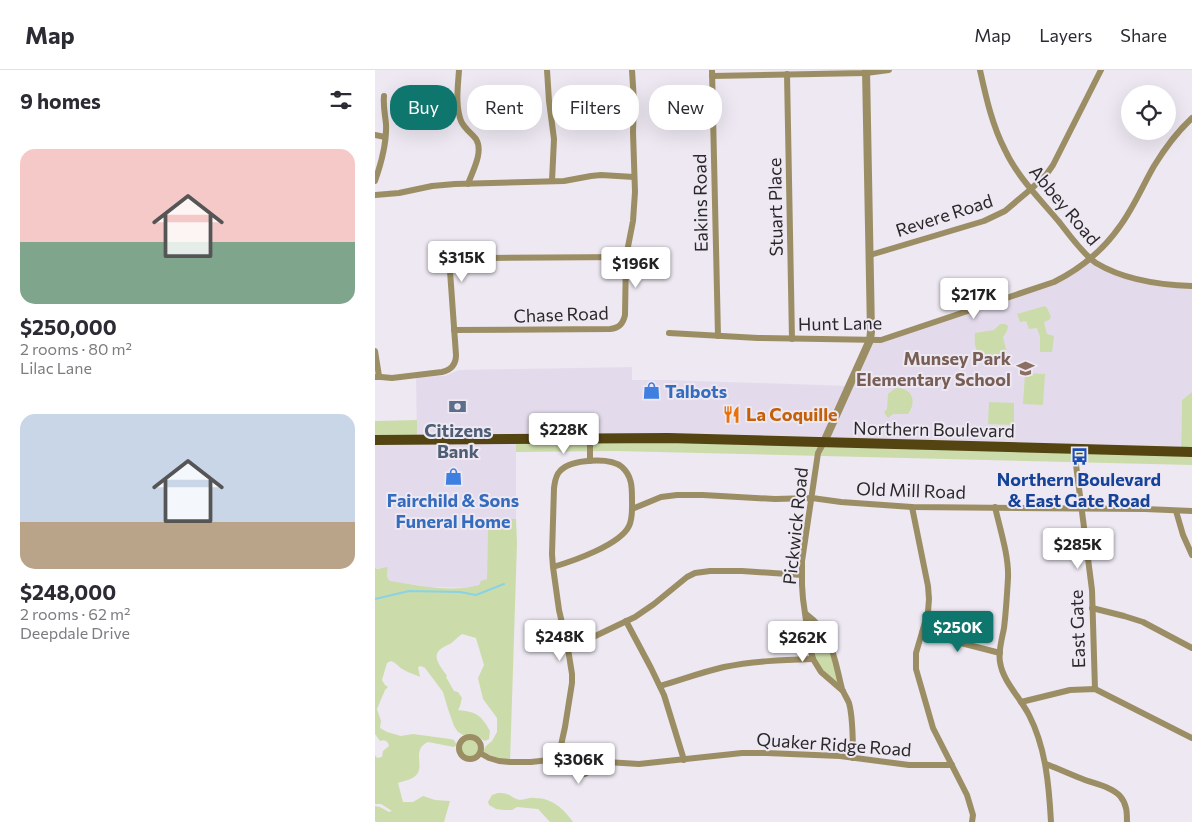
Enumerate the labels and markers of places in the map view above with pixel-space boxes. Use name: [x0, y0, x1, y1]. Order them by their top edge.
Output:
pin: $315K: [427, 240, 497, 283]
pin: $196K: [601, 246, 671, 289]
pin: $217K: [939, 278, 1009, 320]
place label: Munsey Park Elementary School: [856, 347, 1012, 390]
school or university icon: Munsey Park Elementary School: [1015, 358, 1035, 378]
place label: Talbots: [665, 380, 727, 402]
shop icon: Talbots: [641, 381, 661, 401]
bank icon: Citizens Bank: [448, 397, 468, 417]
place label: La Coquille: [746, 403, 838, 425]
restaurant icon: La Coquille: [722, 404, 742, 424]
pin: $228K: [529, 412, 599, 455]
place label: Citizens Bank: [424, 419, 492, 462]
bus stop icon: Northern Boulevard & East Gate Road: [1069, 446, 1089, 466]
shop icon: Fairchild & Sons Funeral Home: [443, 467, 463, 487]
place label: Northern Boulevard & East Gate Road: [997, 468, 1161, 511]
place label: Fairchild & Sons Funeral Home: [387, 489, 519, 532]
pin: $285K: [1043, 528, 1113, 570]
pin: $250K: [923, 610, 993, 653]
pin: $248K: [525, 620, 595, 662]
pin: $262K: [768, 620, 838, 663]
pin: $306K: [544, 742, 614, 785]

